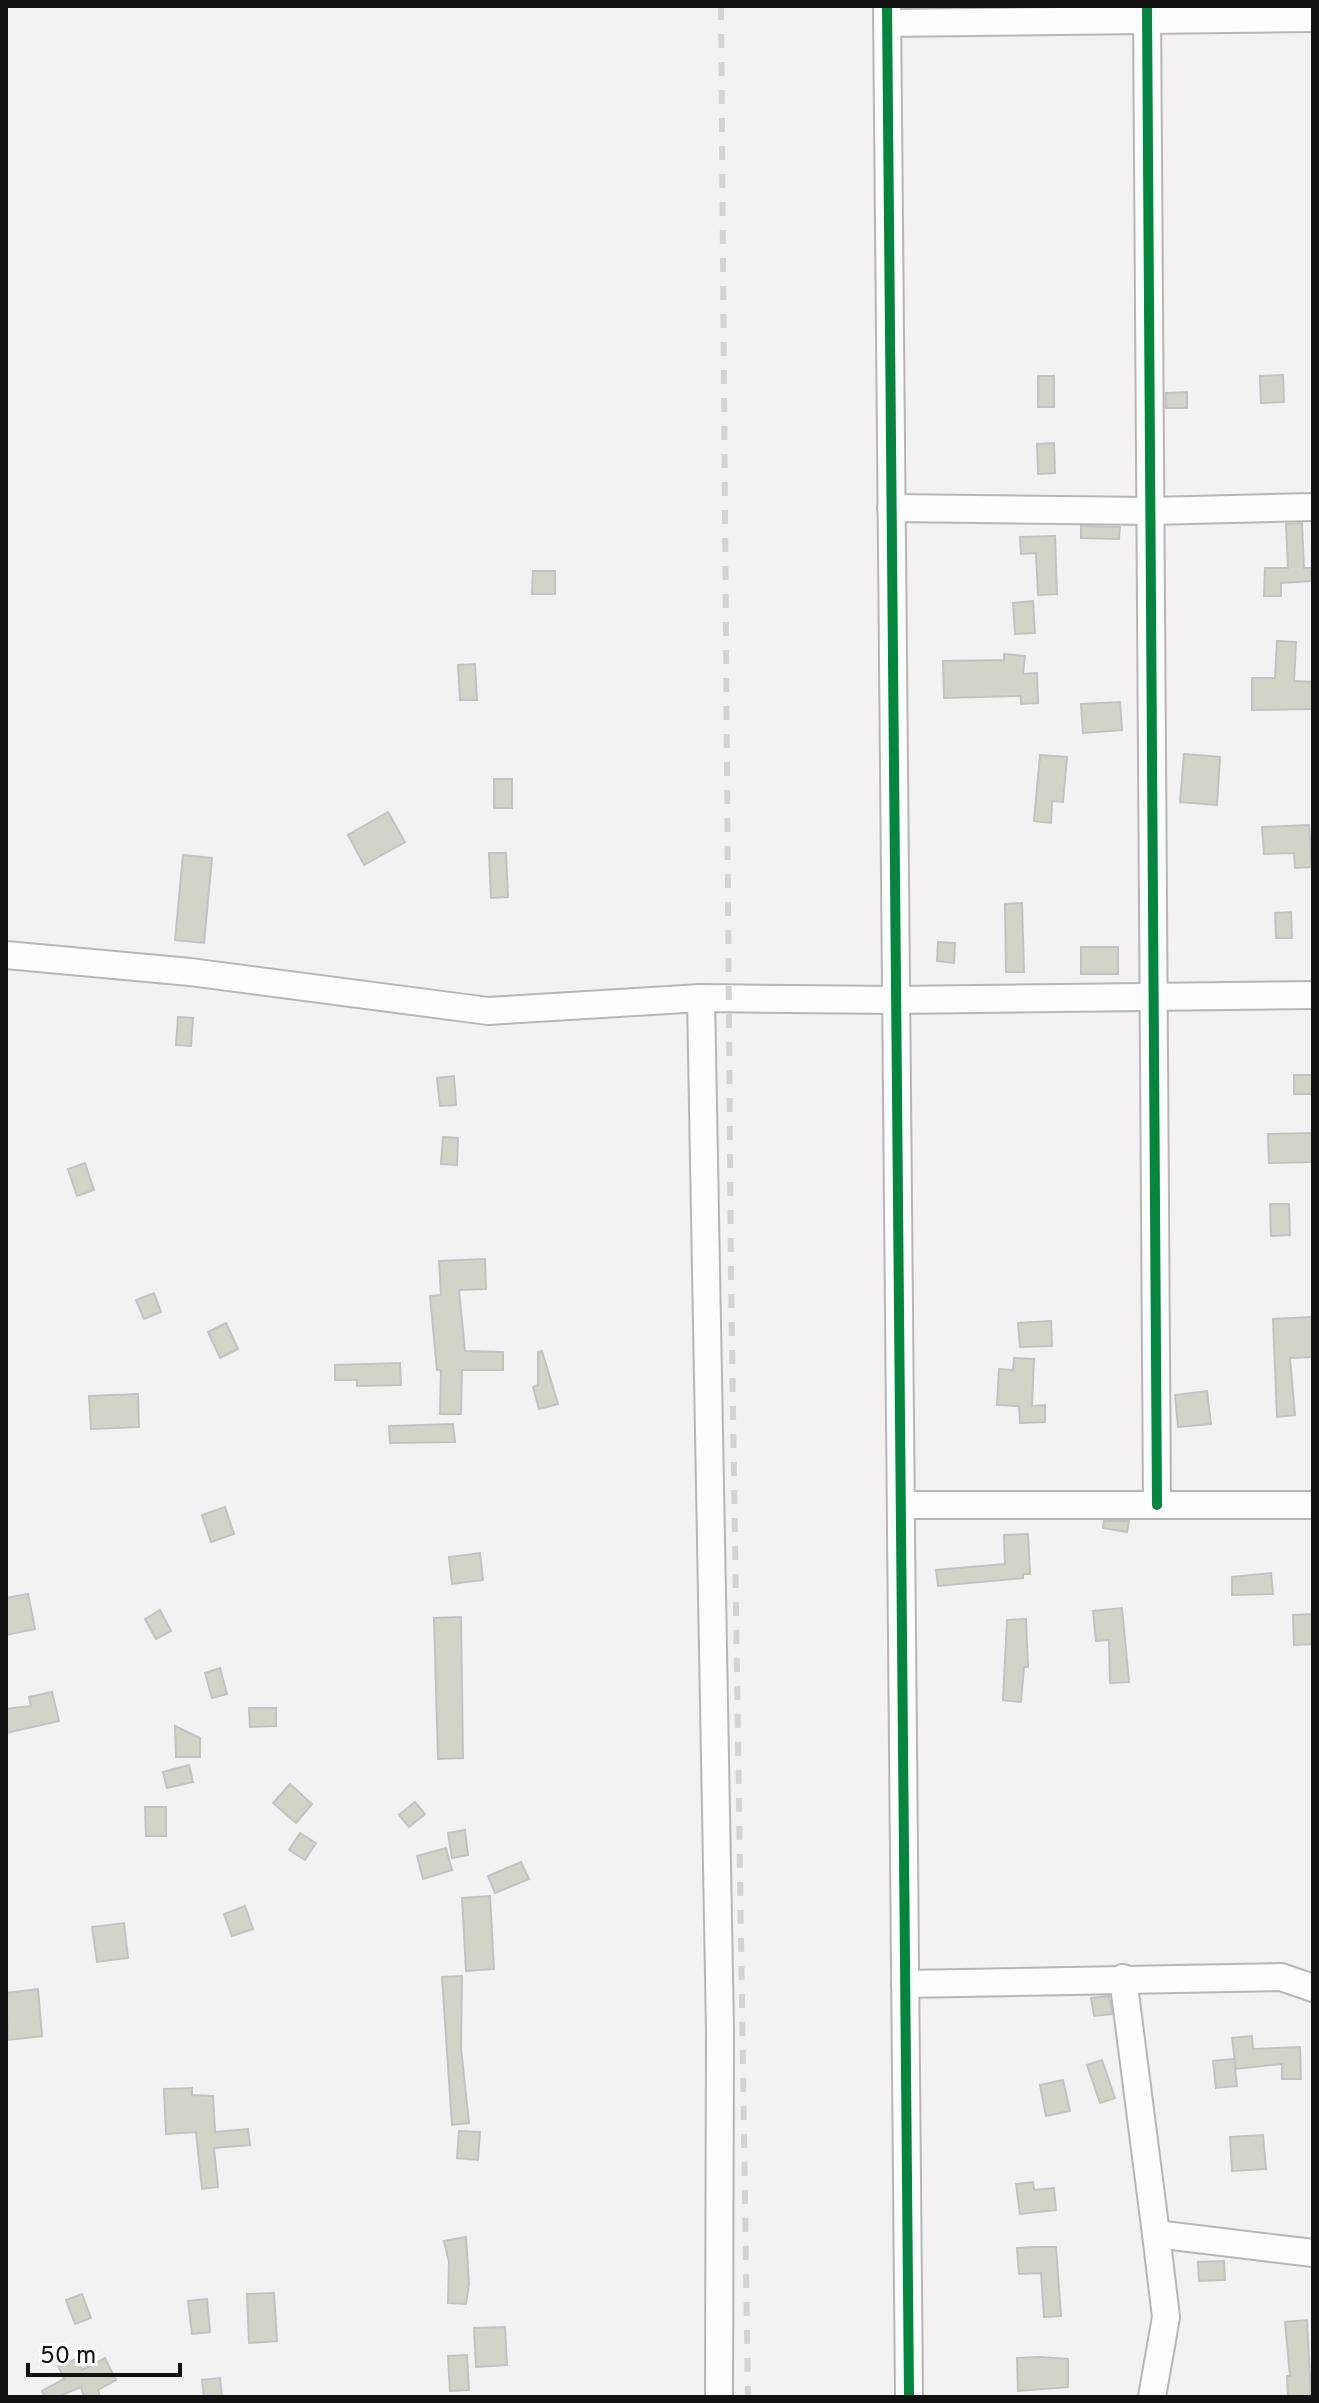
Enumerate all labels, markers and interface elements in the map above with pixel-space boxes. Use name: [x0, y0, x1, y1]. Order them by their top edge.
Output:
scale bar: [28, 2327, 180, 2377]
text: 50 m: [40, 2342, 96, 2372]

